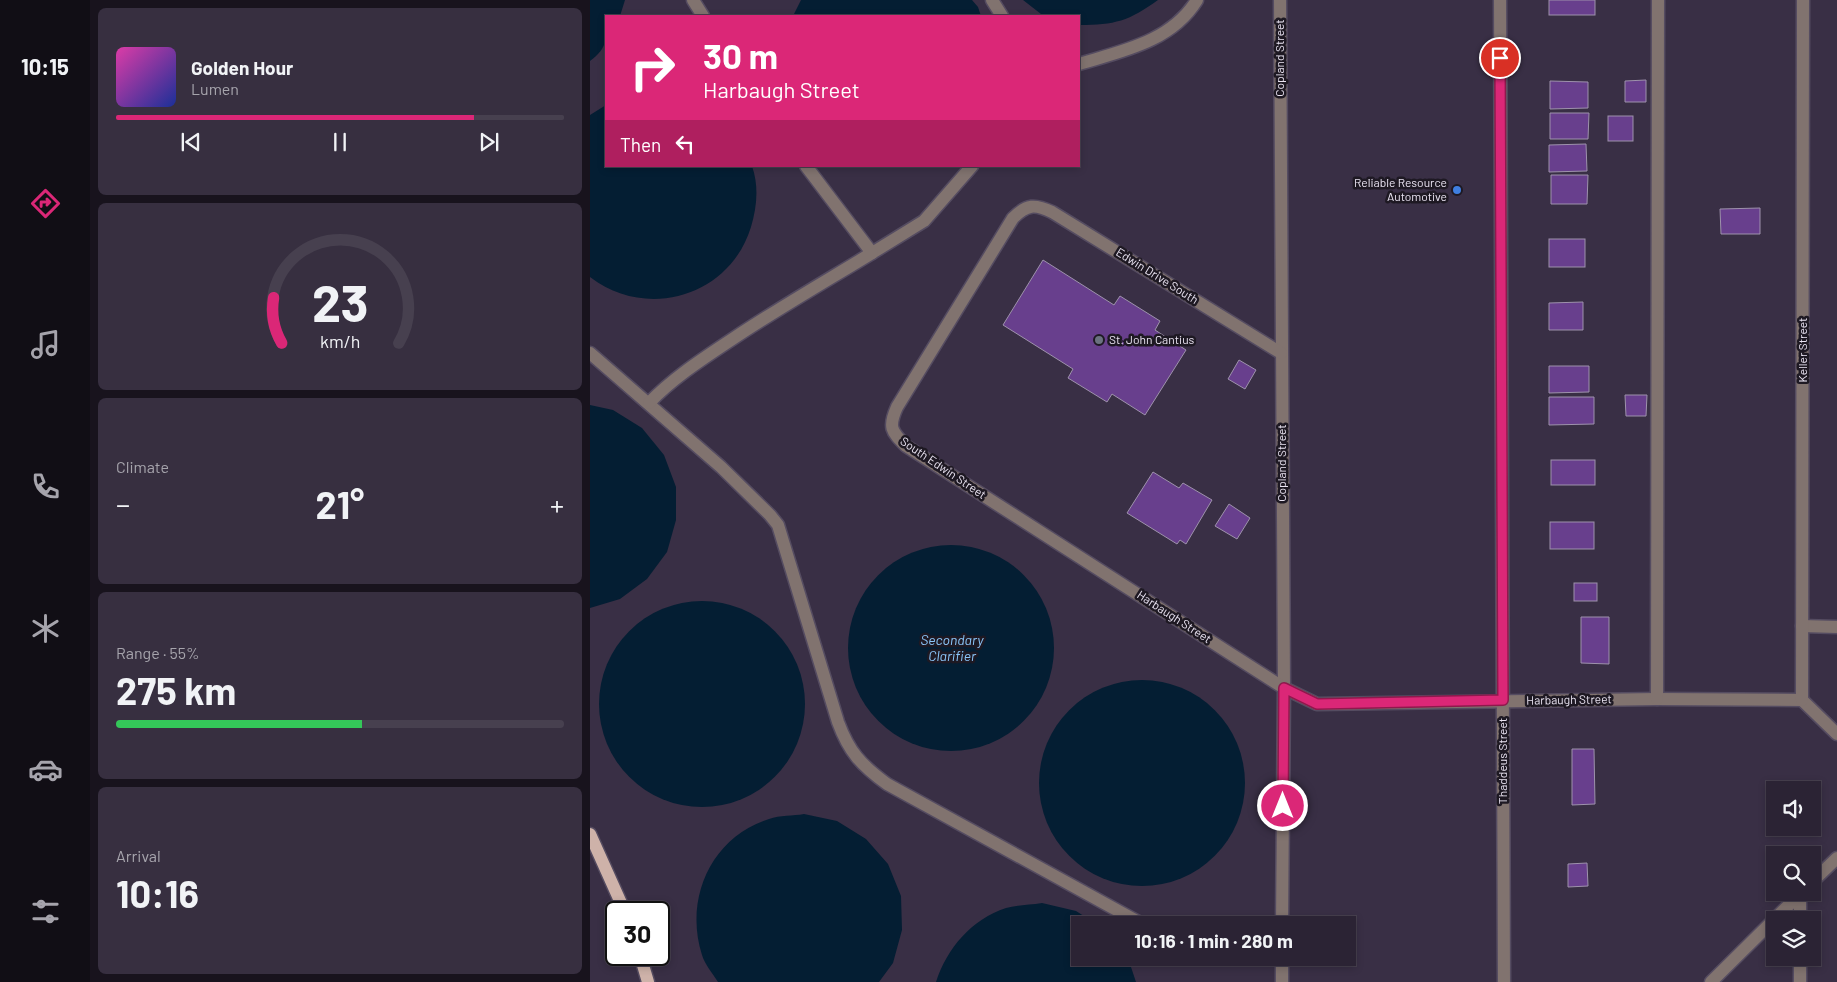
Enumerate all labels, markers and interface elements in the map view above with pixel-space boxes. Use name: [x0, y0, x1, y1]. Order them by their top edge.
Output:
street label: Copland Street: [1272, 19, 1286, 97]
text: 30 m: [703, 34, 778, 76]
icon: right: [620, 35, 685, 100]
pin: [1479, 37, 1521, 79]
icon: arrive: [1486, 44, 1514, 72]
text: 10:15: [21, 53, 69, 79]
text: Golden Hour: [191, 56, 293, 79]
text: Harbaugh Street: [703, 76, 860, 102]
text: Lumen: [191, 79, 239, 98]
icon: previous: [177, 128, 205, 156]
icon: pause: [326, 128, 354, 156]
icon: next: [475, 128, 503, 156]
icon: left: [671, 130, 699, 158]
text: Then: [620, 133, 661, 156]
place label: Reliable Resource Automotive: [1354, 175, 1447, 203]
marker: Reliable Resource Automotive: [1451, 184, 1463, 196]
icon: directions: [28, 186, 63, 221]
street label: Edwin Drive South: [1114, 244, 1201, 306]
text: 23: [312, 270, 368, 332]
street label: Keller Street: [1795, 318, 1809, 383]
icon: music: [28, 327, 63, 362]
text: km/h: [320, 330, 360, 352]
place label: St. John Cantius: [1109, 332, 1195, 346]
marker: St. John Cantius: [1093, 334, 1105, 346]
street label: Copland Street: [1274, 424, 1288, 502]
street label: South Edwin Street: [898, 433, 989, 501]
text: Climate: [116, 457, 169, 476]
icon: phone: [28, 469, 63, 504]
text: 21°: [316, 481, 364, 527]
text: −: [116, 487, 130, 521]
text: +: [550, 487, 564, 521]
street label: Harbaugh Street: [1135, 587, 1214, 645]
icon: climate: [28, 611, 63, 646]
water label: Secondary Clarifier: [920, 631, 984, 664]
text: Range · 55%: [116, 643, 199, 662]
text: 275 km: [116, 667, 236, 713]
street label: Harbaugh Street: [1526, 691, 1612, 707]
street label: Thaddeus Street: [1495, 718, 1509, 804]
icon: car: [28, 752, 63, 787]
position arrow: [1256, 779, 1308, 831]
map controls: [1766, 781, 1821, 966]
button: sound: [1766, 781, 1821, 836]
text: Arrival: [116, 846, 161, 865]
button: search: [1766, 846, 1821, 901]
text: 10:16: [116, 870, 199, 916]
icon: filters: [28, 894, 63, 929]
speed limit sign: 30: [605, 901, 670, 966]
button: layers: [1766, 911, 1821, 966]
text: 10:16 · 1 min · 280 m: [1134, 929, 1293, 952]

